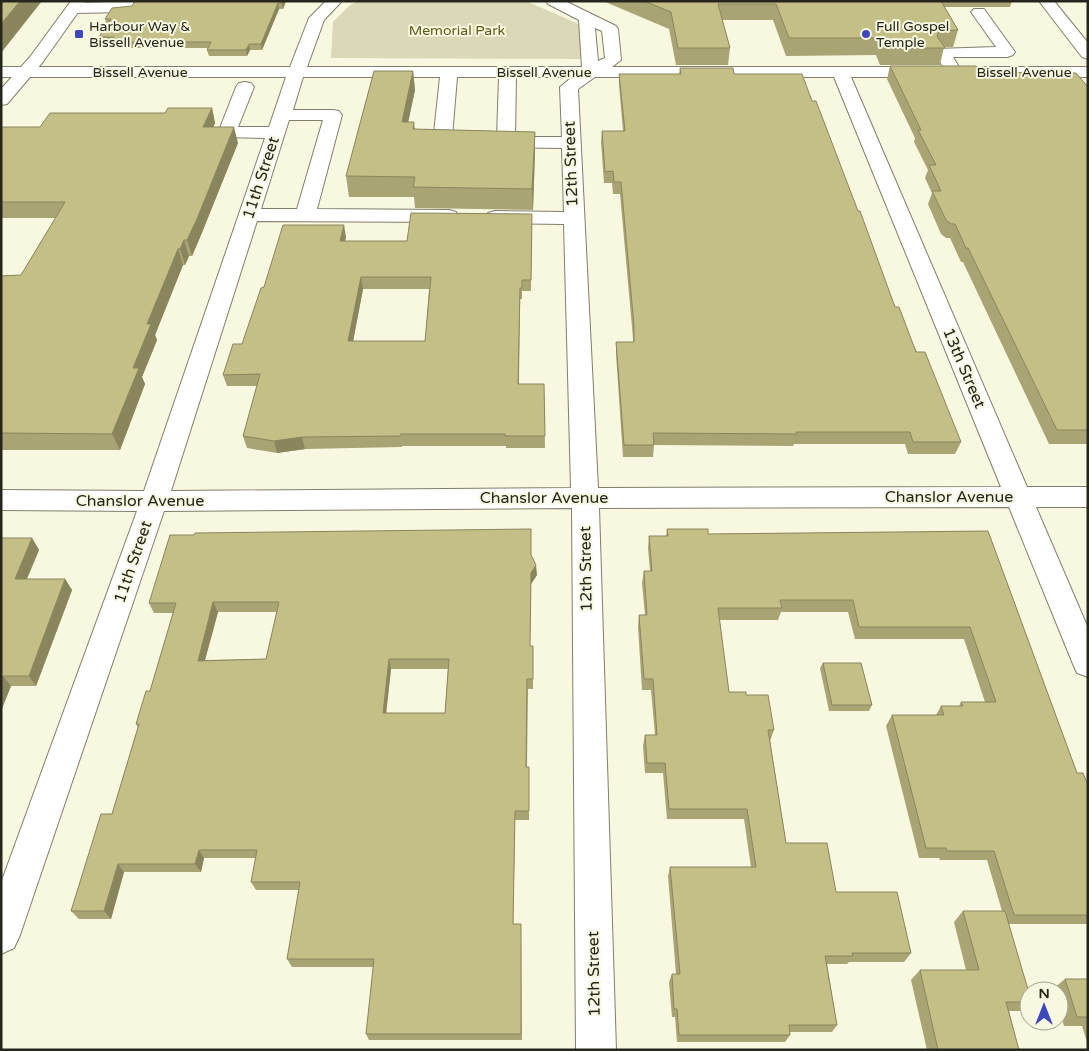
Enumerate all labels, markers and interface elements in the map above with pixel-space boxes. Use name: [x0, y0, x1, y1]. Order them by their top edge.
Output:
place label: Harbour Way & Bissell Avenue: [89, 18, 190, 51]
place label: Full Gospel Temple: [876, 18, 949, 51]
park label: Memorial Park: [409, 22, 506, 39]
marker: Harbour Way & Bissell Avenue: [73, 28, 85, 40]
marker: Full Gospel Temple: [860, 28, 872, 40]
street label: Bissell Avenue: [92, 64, 188, 81]
street label: Bissell Avenue: [496, 64, 592, 81]
street label: Bissell Avenue: [976, 64, 1072, 81]
street label: 12th Street: [560, 121, 582, 207]
street label: 11th Street: [238, 134, 284, 222]
street label: 13th Street: [938, 325, 990, 411]
street label: Chanslor Avenue: [885, 487, 1013, 507]
street label: Chanslor Avenue: [480, 488, 608, 508]
street label: Chanslor Avenue: [76, 491, 204, 511]
street label: 11th Street: [110, 518, 156, 606]
street label: 12th Street: [575, 526, 597, 612]
street label: 12th Street: [583, 931, 605, 1017]
north arrow: [1019, 981, 1069, 1031]
text: N: [1038, 985, 1050, 1002]

